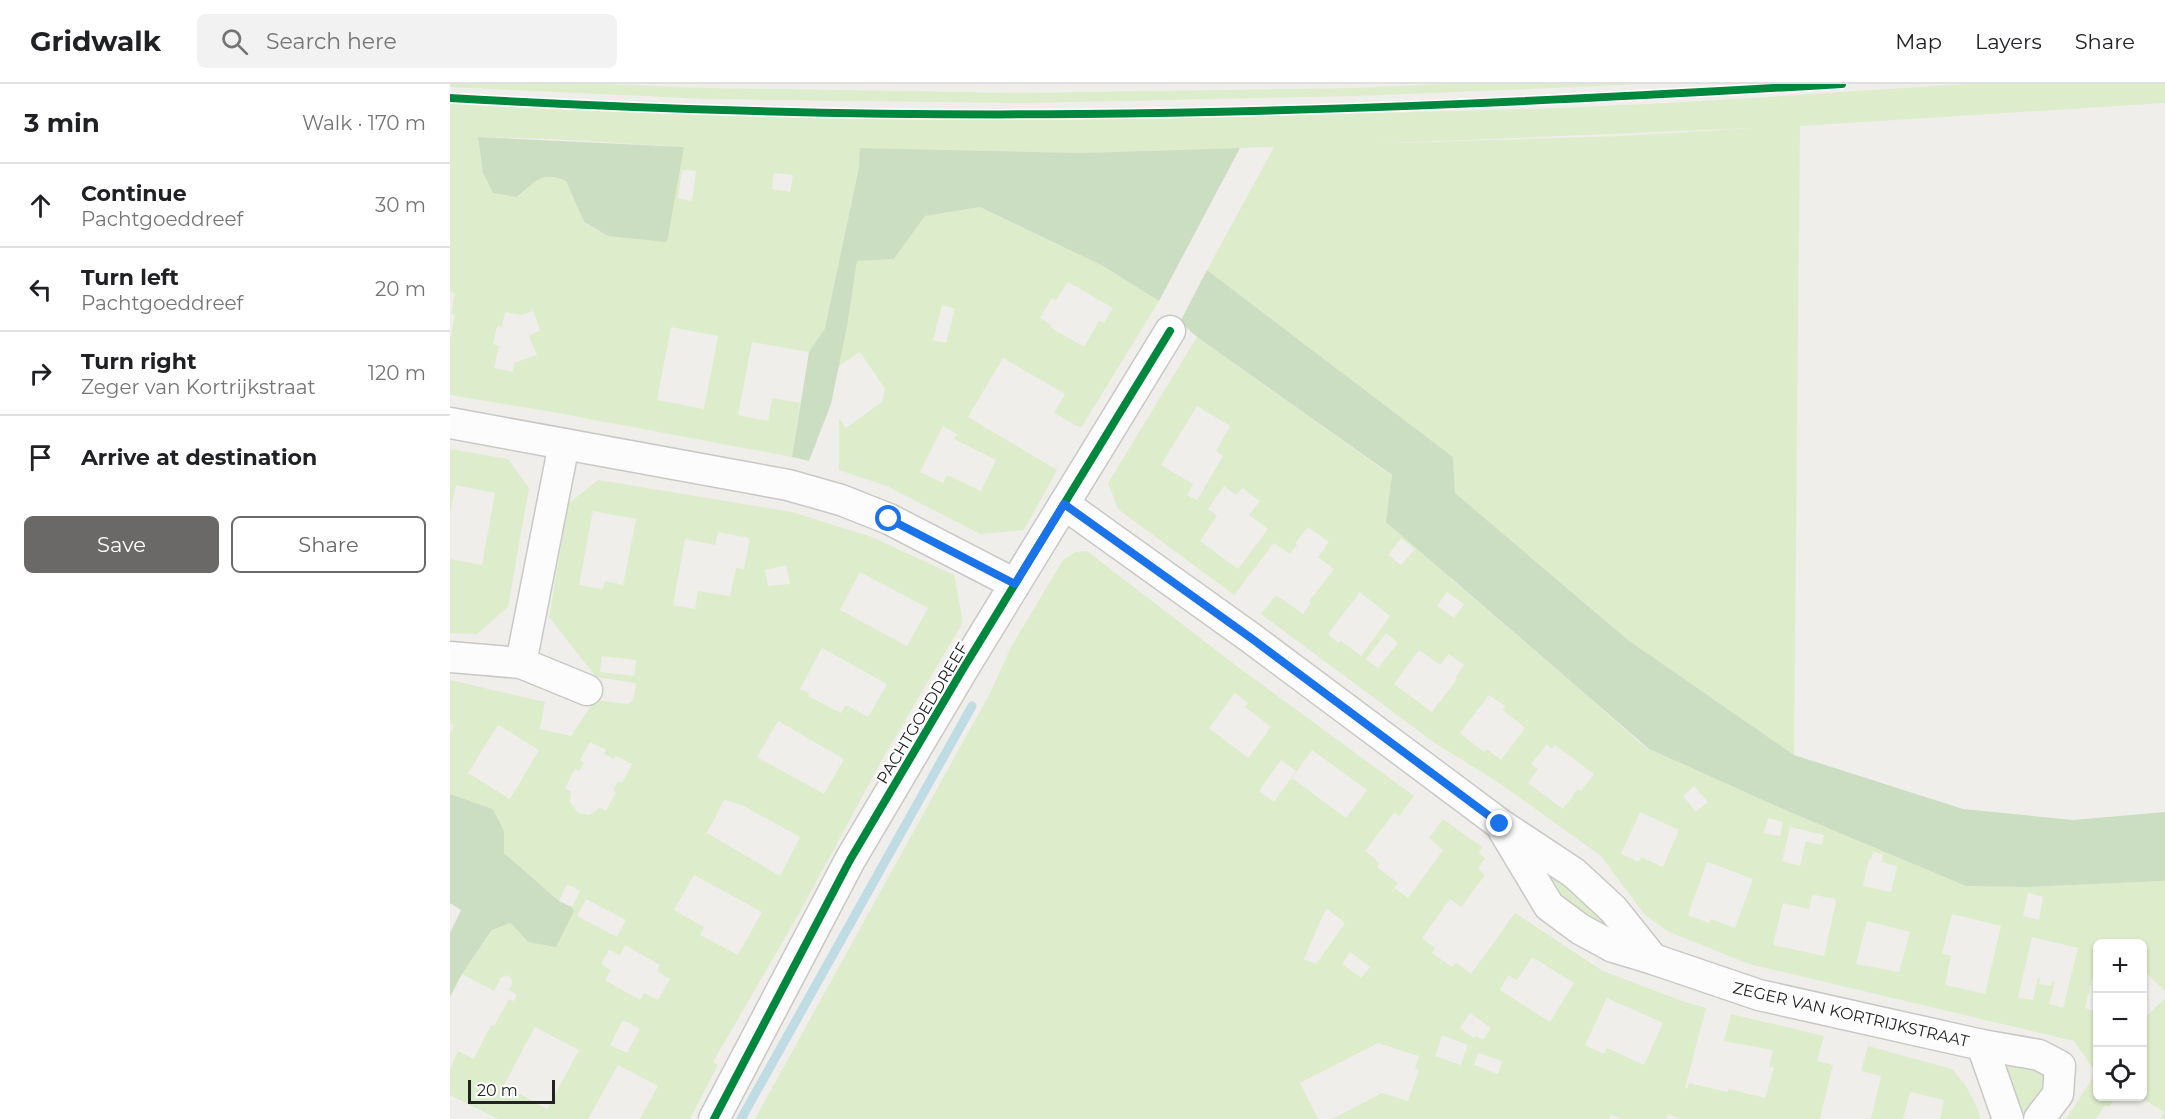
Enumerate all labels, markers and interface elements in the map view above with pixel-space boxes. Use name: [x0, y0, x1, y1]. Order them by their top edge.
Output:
search box: [197, 14, 617, 68]
text: Gridwalk: [30, 24, 161, 58]
icon: search: [218, 25, 251, 58]
text: Search here: [266, 28, 397, 55]
text: Map: [1895, 29, 1942, 54]
text: Layers: [1975, 29, 2042, 54]
text: Share: [2075, 29, 2135, 54]
text: 3 min: [24, 107, 100, 139]
text: Walk · 170 m: [302, 111, 426, 135]
text: Continue: [81, 180, 187, 207]
icon: ahead: [24, 189, 57, 222]
text: 30 m: [375, 193, 426, 217]
text: Pachtgoeddreef: [81, 207, 243, 231]
text: Turn left: [81, 264, 179, 291]
icon: left: [24, 273, 57, 306]
text: 20 m: [375, 277, 426, 301]
text: Pachtgoeddreef: [81, 291, 243, 315]
text: Turn right: [81, 348, 196, 375]
icon: right: [24, 357, 57, 390]
text: 120 m: [368, 361, 426, 385]
text: Zeger van Kortrijkstraat: [81, 375, 316, 399]
icon: arrive: [24, 441, 57, 474]
text: Arrive at destination: [81, 444, 317, 471]
route start: [875, 505, 901, 531]
button: Save: [24, 516, 219, 573]
button: Share: [231, 516, 426, 573]
street label: PACHTGOEDDREEF: [873, 639, 972, 787]
route end: [1486, 810, 1512, 836]
map controls: [2093, 939, 2147, 1101]
button: +: [2093, 939, 2147, 993]
street label: ZEGER VAN KORTRIJKSTRAAT: [1731, 978, 1972, 1051]
button: −: [2093, 993, 2147, 1047]
button: locate: [2093, 1047, 2147, 1101]
scale bar: [468, 1077, 555, 1104]
text: 20 m: [477, 1081, 518, 1100]

